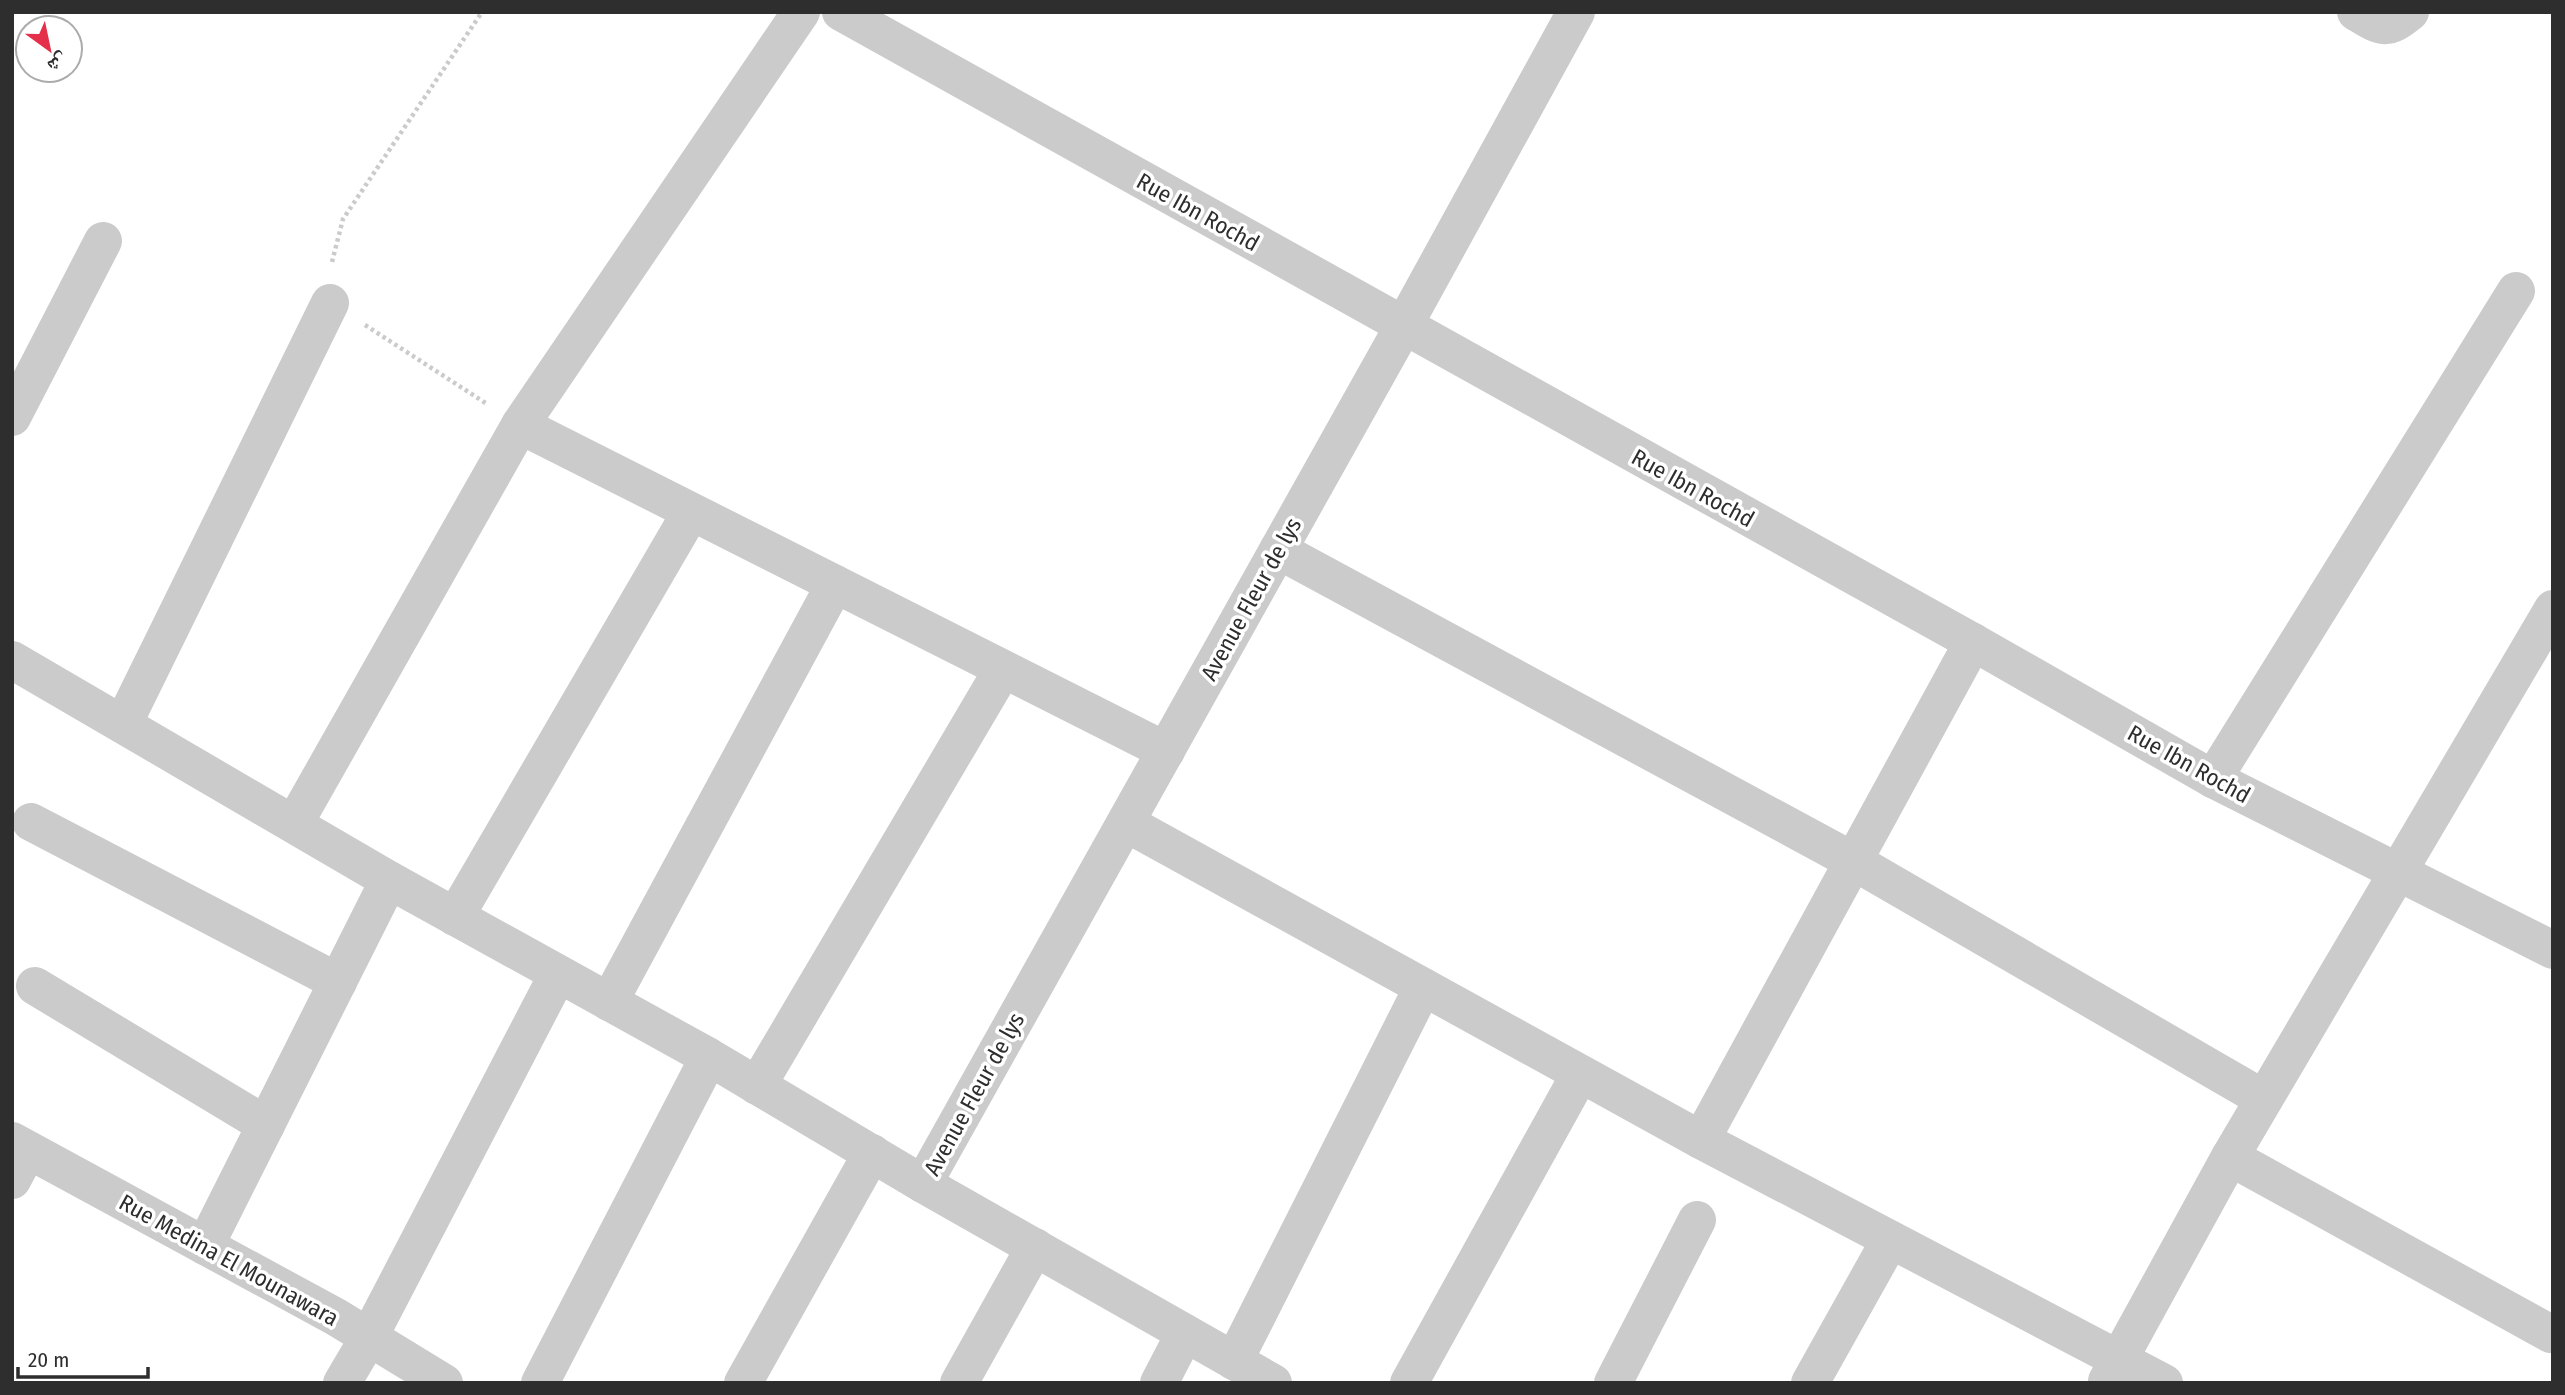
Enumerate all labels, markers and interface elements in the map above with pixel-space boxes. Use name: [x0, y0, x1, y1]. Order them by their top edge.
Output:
north arrow: [14, 14, 84, 84]
text: ش: [43, 48, 73, 78]
street label: Rue Ibn Rochd: [1132, 167, 1264, 257]
street label: Rue Ibn Rochd: [1627, 443, 1759, 533]
street label: Avenue Fleur de lys: [1195, 512, 1307, 685]
street label: Rue Ibn Rochd: [2123, 719, 2255, 809]
street label: Avenue Fleur de lys: [918, 1007, 1030, 1180]
street label: Rue Medina El Mounawara: [114, 1188, 344, 1332]
scale bar: [18, 1336, 147, 1380]
text: 20 m: [28, 1347, 69, 1373]

